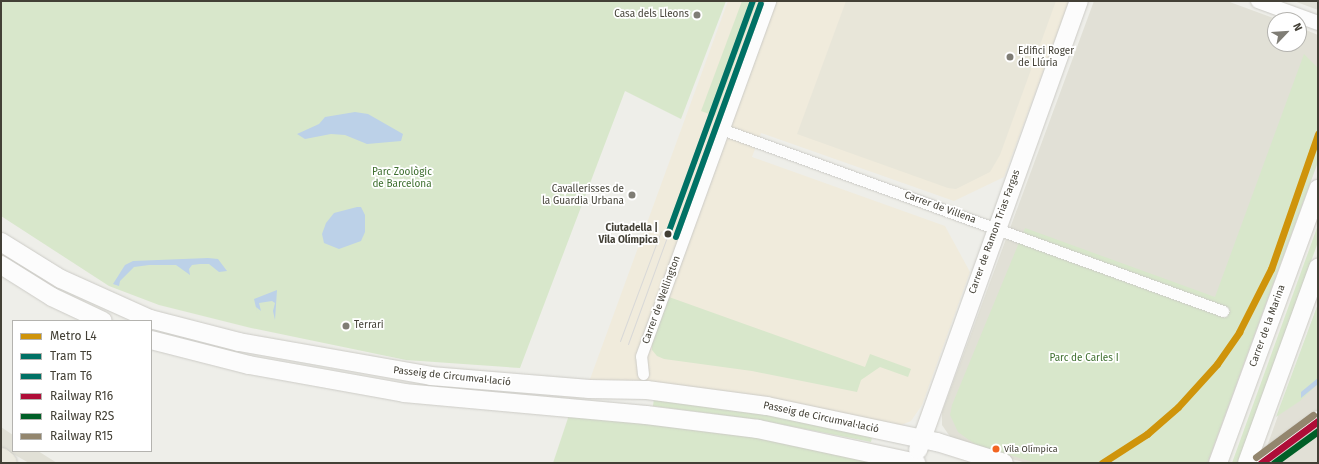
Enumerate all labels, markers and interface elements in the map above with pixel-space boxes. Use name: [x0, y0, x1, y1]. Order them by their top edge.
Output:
place label: Casa dels Lleons: [614, 9, 689, 21]
marker: Casa dels Lleons: [692, 10, 702, 20]
north arrow: [1267, 12, 1307, 52]
text: N: [1290, 21, 1305, 33]
place label: Edifici Roger de Llúria: [1018, 45, 1074, 68]
marker: Edifici Roger de Llúria: [1005, 52, 1015, 62]
park label: Parc Zoològic de Barcelona: [372, 166, 432, 190]
street label: Carrer de Ramon Trias Fargas: [967, 168, 1023, 296]
place label: Cavallerisses de la Guardia Urbana: [542, 183, 624, 206]
street label: Carrer de Villena: [903, 189, 977, 227]
marker: Cavallerisses de la Guardia Urbana: [627, 190, 637, 200]
place label: Ciutadella | Vila Olímpica: [599, 222, 658, 246]
marker: Ciutadella | Vila Olímpica: [661, 227, 675, 241]
street label: Carrer de Wellington: [640, 254, 684, 346]
street label: Carrer de la Marina: [1248, 283, 1288, 369]
legend: [12, 320, 152, 452]
place label: Terrari: [354, 320, 384, 332]
marker: Terrari: [341, 321, 351, 331]
text: Metro L4: [50, 329, 97, 343]
text: Tram T5: [50, 349, 92, 363]
park label: Parc de Carles I: [1049, 353, 1119, 365]
street label: Passeig de Circumval·lació: [393, 365, 511, 389]
text: Tram T6: [50, 369, 92, 383]
text: Railway R16: [50, 389, 113, 403]
street label: Passeig de Circumval·lació: [762, 400, 880, 436]
text: Railway R2S: [50, 409, 114, 423]
text: Railway R15: [50, 429, 113, 443]
marker: Vila Olímpica: [991, 444, 1001, 454]
place label: Vila Olímpica: [1004, 444, 1058, 454]

